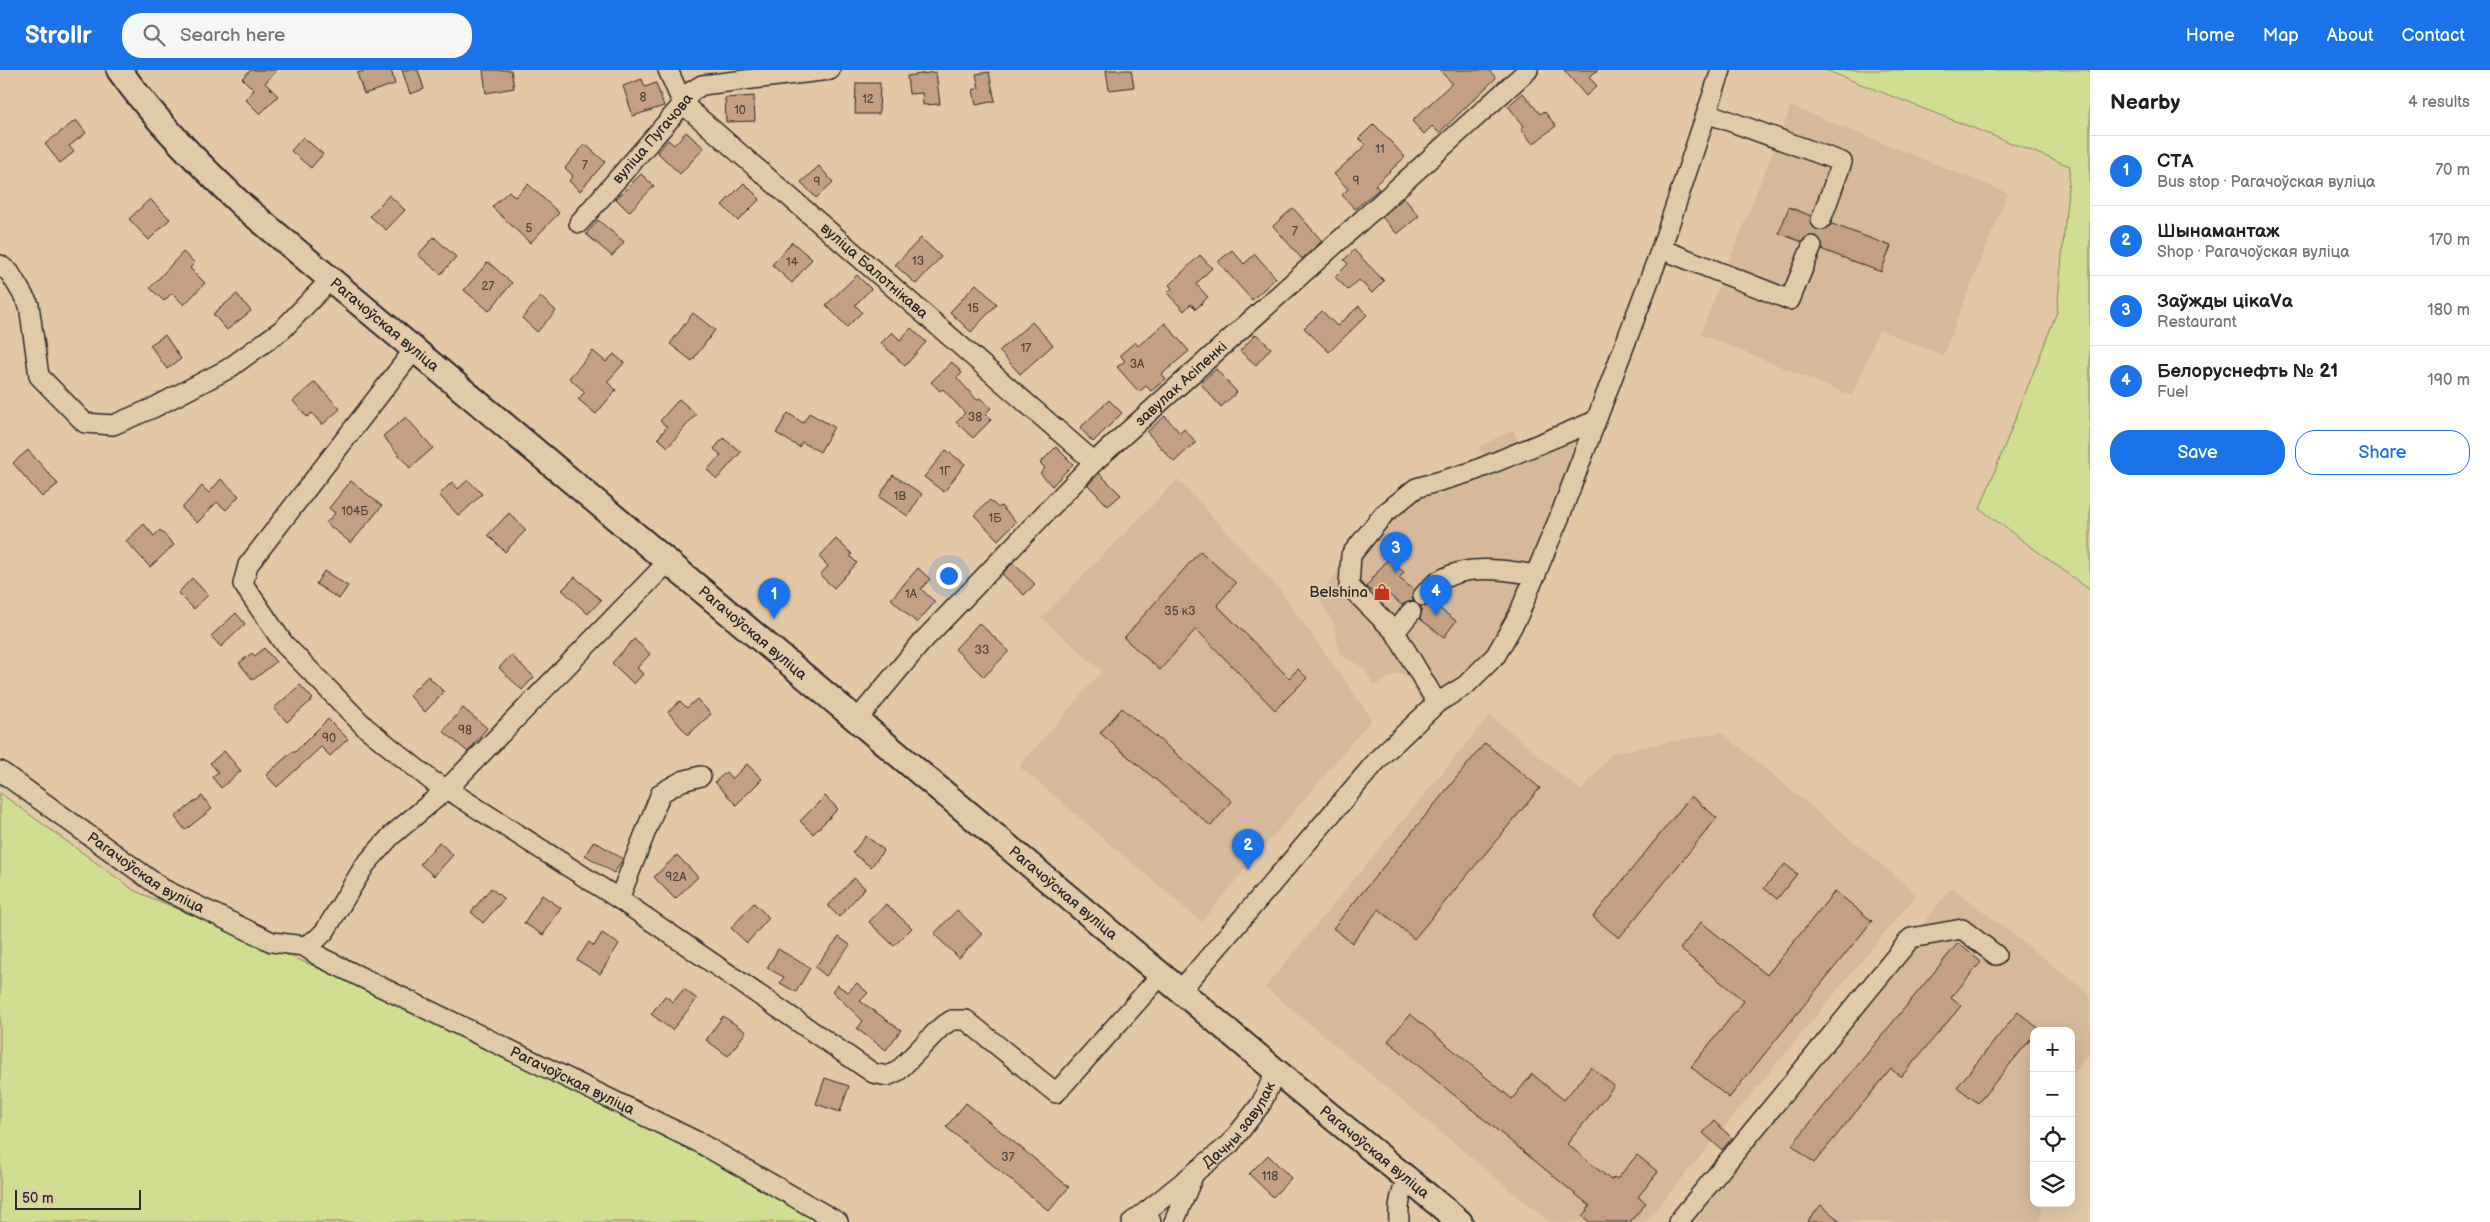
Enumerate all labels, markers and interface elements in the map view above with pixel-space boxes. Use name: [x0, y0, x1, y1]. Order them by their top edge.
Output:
search box: [122, 13, 472, 58]
text: Strollr: [25, 21, 92, 50]
icon: search: [140, 21, 168, 49]
text: Search here: [180, 24, 285, 47]
text: Home: [2186, 25, 2235, 46]
text: Map: [2263, 25, 2299, 46]
text: About: [2327, 25, 2374, 46]
text: Contact: [2402, 25, 2465, 46]
street label: вуліца Пугачова: [609, 90, 697, 188]
house number: 8: [640, 90, 647, 105]
text: Nearby: [2110, 90, 2180, 115]
house number: 12: [862, 92, 874, 107]
text: 4 results: [2408, 93, 2470, 112]
house number: 10: [734, 103, 746, 118]
house number: 11: [1375, 142, 1385, 157]
text: СТА: [2157, 150, 2193, 173]
house number: 7: [582, 158, 588, 173]
text: 1: [2123, 161, 2129, 180]
text: 70 m: [2435, 161, 2470, 180]
text: Bus stop · Рагачоўская вуліца: [2157, 173, 2376, 192]
house number: 9: [1353, 174, 1360, 189]
house number: 9: [814, 175, 821, 190]
street label: вуліца Балотнікава: [816, 219, 932, 323]
text: Шынамантаж: [2157, 220, 2279, 243]
house number: 5: [526, 221, 533, 236]
house number: 7: [1292, 224, 1298, 239]
text: 2: [2121, 231, 2131, 250]
text: 170 m: [2429, 231, 2470, 250]
text: Shop · Рагачоўская вуліца: [2157, 243, 2350, 262]
house number: 13: [912, 254, 924, 269]
house number: 14: [786, 255, 799, 270]
street label: Рагачоўская вуліца: [326, 274, 443, 376]
house number: 27: [482, 279, 495, 294]
text: Заўжды цікаVа: [2157, 290, 2293, 313]
house number: 15: [967, 301, 979, 316]
text: 3: [2121, 301, 2131, 320]
text: 180 m: [2428, 301, 2470, 320]
text: Restaurant: [2157, 313, 2237, 332]
street label: завулак Асіпенкі: [1131, 337, 1231, 430]
house number: 17: [1021, 341, 1031, 356]
house number: 3А: [1130, 357, 1145, 372]
text: Белоруснефть № 21: [2157, 360, 2338, 383]
text: 4: [2121, 371, 2131, 390]
text: 190 m: [2428, 371, 2470, 390]
text: Fuel: [2157, 383, 2188, 402]
house number: 38: [968, 410, 982, 425]
button: Save: [2110, 430, 2285, 475]
button: Share: [2295, 430, 2470, 475]
house number: 1Г: [939, 464, 951, 479]
house number: 1В: [894, 489, 907, 504]
house number: 104Б: [341, 504, 369, 519]
house number: 1Б: [989, 511, 1002, 526]
pin: 3: [1380, 532, 1412, 573]
your location: [936, 563, 962, 589]
pin: 4: [1420, 575, 1452, 616]
pin: 1: [758, 578, 790, 619]
street label: Рагачоўская вуліца: [694, 582, 811, 684]
shop icon: Belshina: [1372, 582, 1392, 602]
place label: Belshina: [1309, 583, 1368, 602]
house number: 1А: [905, 587, 918, 602]
house number: 35 к3: [1164, 604, 1196, 619]
house number: 33: [975, 643, 989, 658]
house number: 98: [458, 723, 472, 738]
house number: 90: [322, 731, 336, 746]
street label: Рагачоўская вуліца: [83, 828, 207, 918]
pin: 2: [1232, 829, 1264, 870]
street label: Рагачоўская вуліца: [1004, 842, 1121, 944]
house number: 92А: [665, 870, 687, 885]
map controls: [2030, 1027, 2075, 1207]
button: +: [2030, 1027, 2075, 1072]
street label: Рагачоўская вуліца: [507, 1042, 638, 1120]
button: −: [2030, 1072, 2075, 1117]
street label: Дачны завулак: [1199, 1079, 1280, 1172]
street label: Рагачоўская вуліца: [1315, 1102, 1433, 1203]
button: locate: [2030, 1117, 2075, 1162]
house number: 37: [1001, 1150, 1015, 1165]
button: layers: [2030, 1162, 2075, 1207]
house number: 118: [1262, 1169, 1278, 1184]
scale bar: [15, 1187, 141, 1210]
text: 50 m: [22, 1190, 54, 1207]

